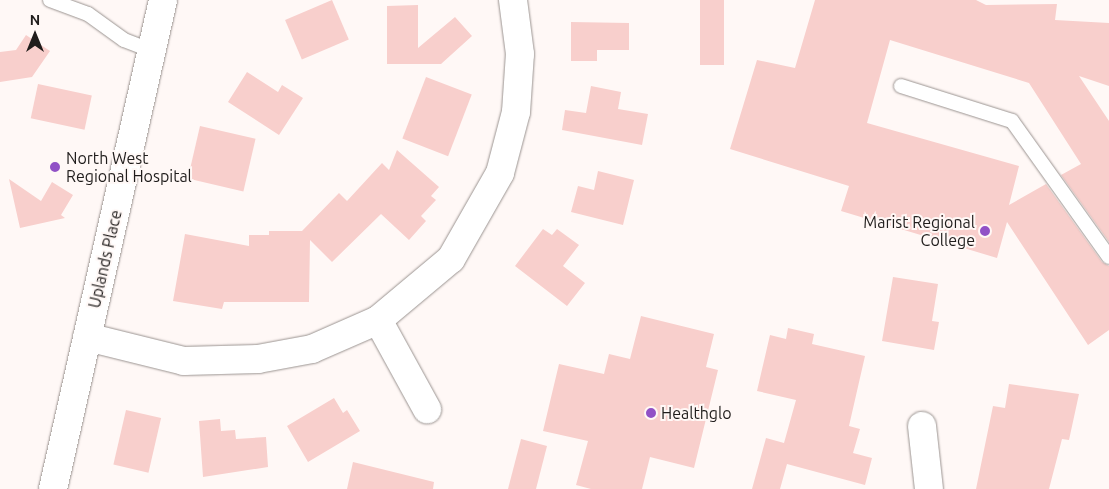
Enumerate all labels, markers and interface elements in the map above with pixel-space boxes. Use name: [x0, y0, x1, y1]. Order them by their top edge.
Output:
north arrow: [10, 10, 60, 60]
text: N: [30, 12, 40, 28]
place label: North West Regional Hospital: [66, 148, 192, 186]
marker: North West Regional Hospital: [48, 160, 62, 174]
street label: Uplands Place: [84, 208, 126, 310]
place label: Marist Regional College: [863, 212, 975, 250]
marker: Marist Regional College: [979, 225, 991, 237]
place label: Healthglo: [661, 403, 732, 423]
marker: Healthglo: [645, 407, 657, 419]

